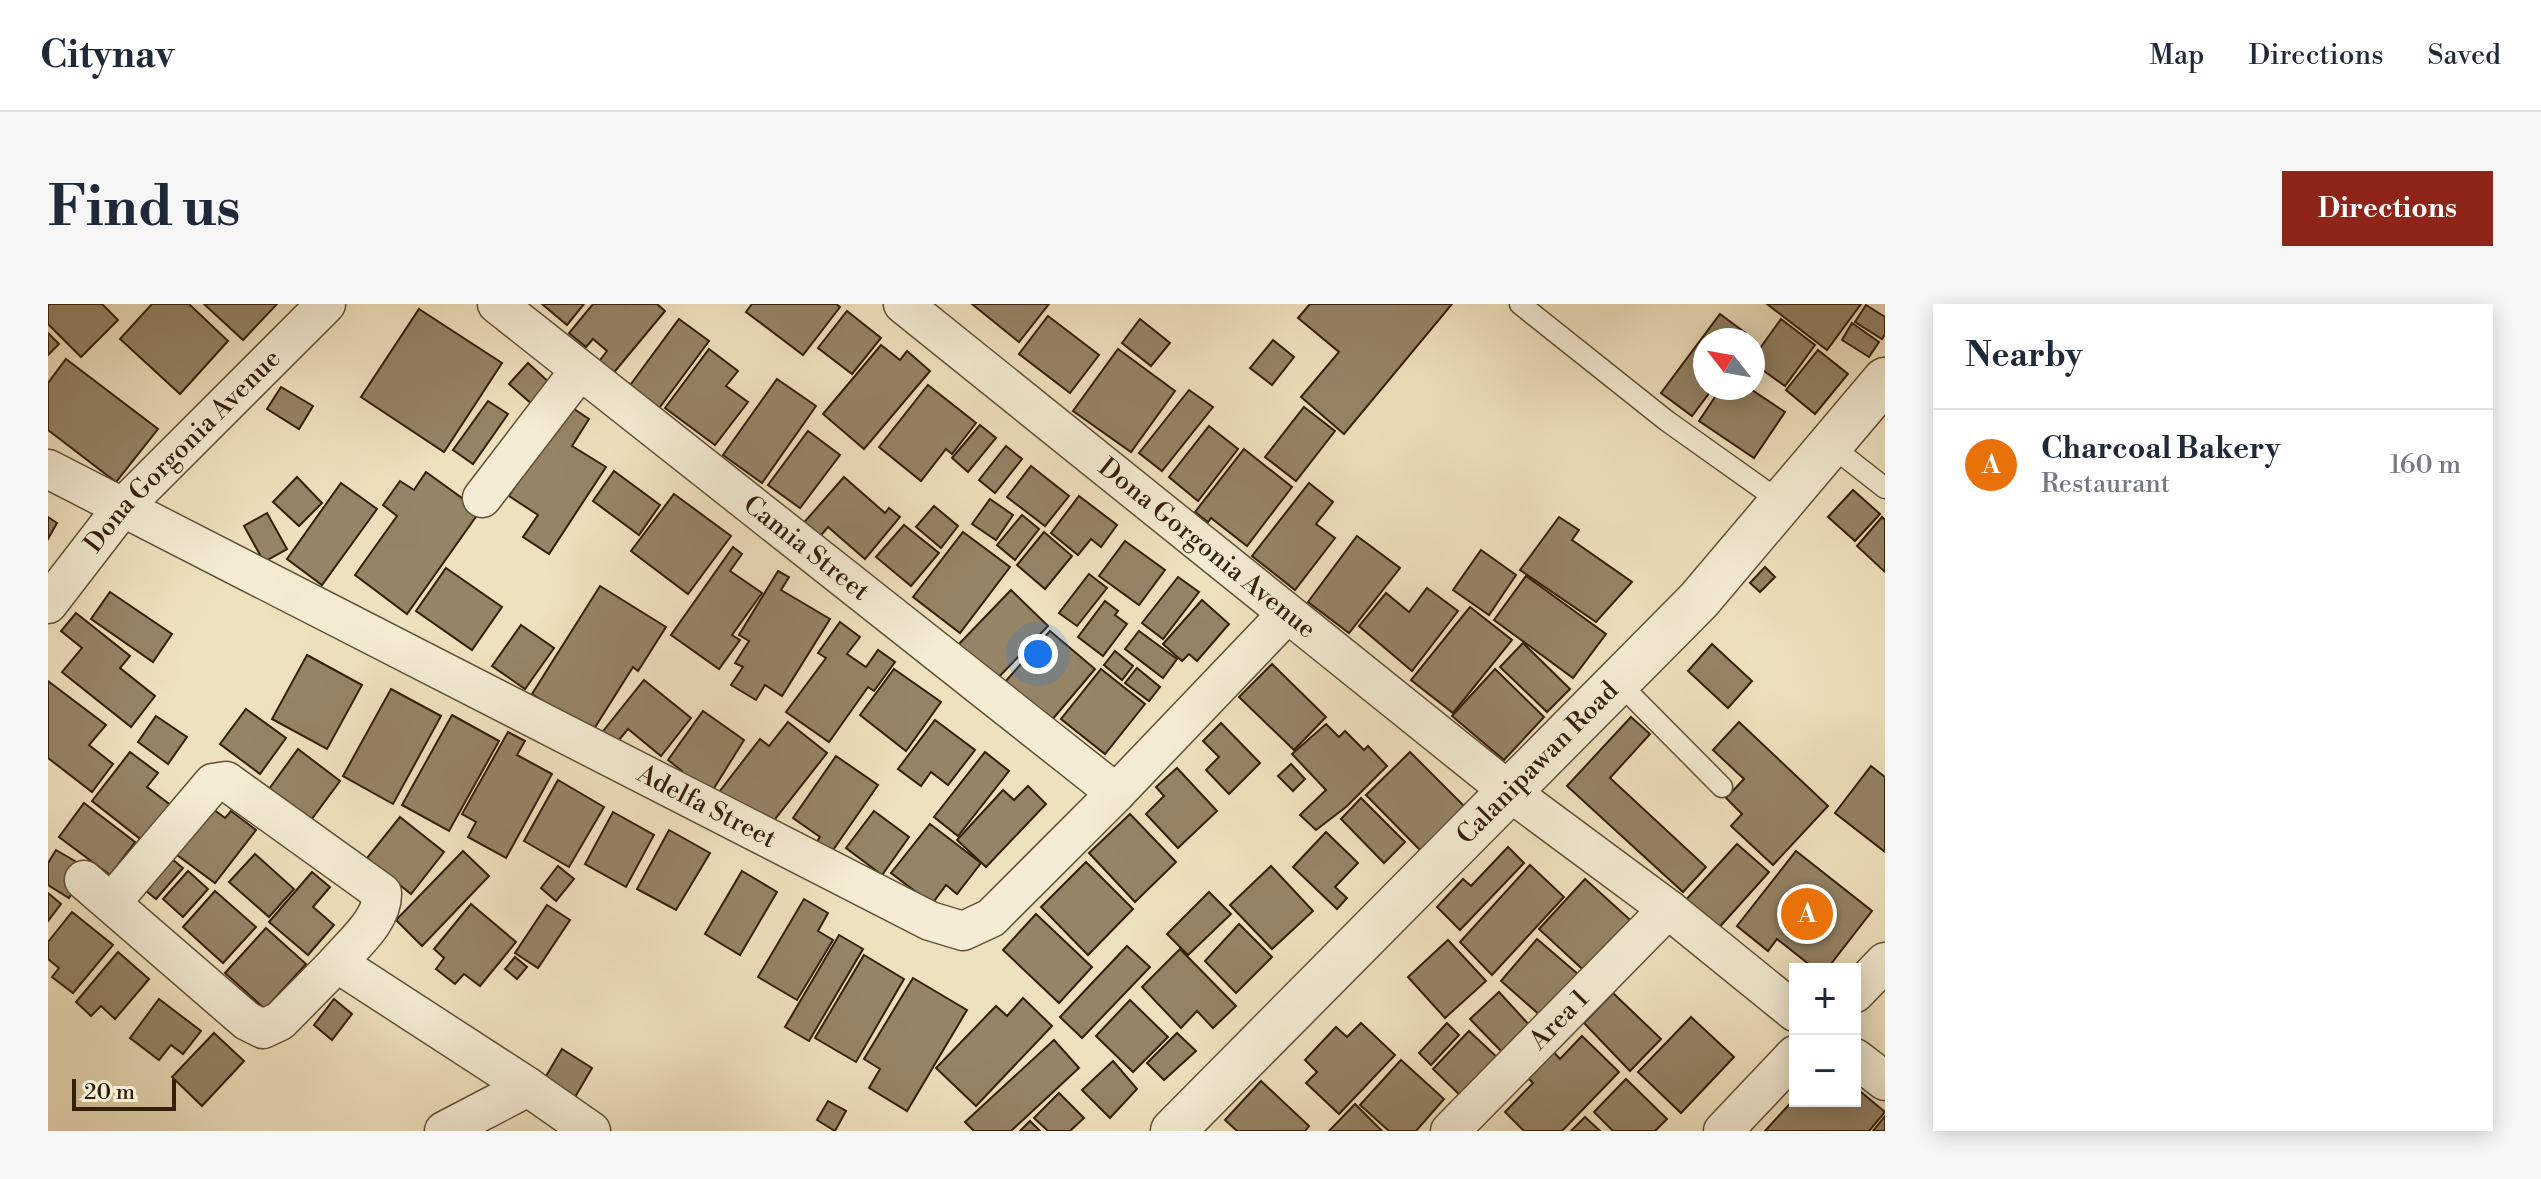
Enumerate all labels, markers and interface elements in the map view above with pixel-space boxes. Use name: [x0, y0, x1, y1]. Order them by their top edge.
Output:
text: Citynav: [40, 32, 174, 79]
text: Map: [2149, 38, 2204, 73]
text: Directions: [2248, 38, 2383, 73]
text: Saved: [2427, 38, 2501, 73]
button: Directions: [2282, 171, 2493, 246]
text: Find us: [48, 173, 241, 243]
north arrow: [1693, 328, 1765, 400]
text: Nearby: [1965, 335, 2083, 377]
street label: Dona Gorgonia Avenue: [77, 343, 287, 559]
text: Charcoal Bakery: [2041, 430, 2280, 468]
text: A: [1982, 449, 2000, 481]
text: 160 m: [2390, 449, 2461, 481]
street label: Dona Gorgonia Avenue: [1092, 451, 1322, 645]
text: Restaurant: [2041, 468, 2170, 500]
street label: Camia Street: [737, 489, 876, 608]
your location: [1018, 634, 1058, 674]
street label: Calanipawan Road: [1450, 675, 1625, 851]
street label: Adelfa Street: [631, 757, 781, 855]
pin: A: [1781, 884, 1833, 944]
map controls: [1789, 963, 1861, 1107]
button: +: [1789, 963, 1861, 1035]
street label: Area 1: [1522, 983, 1596, 1057]
button: −: [1789, 1035, 1861, 1107]
scale bar: [72, 1075, 176, 1111]
text: 20 m: [84, 1079, 135, 1106]

